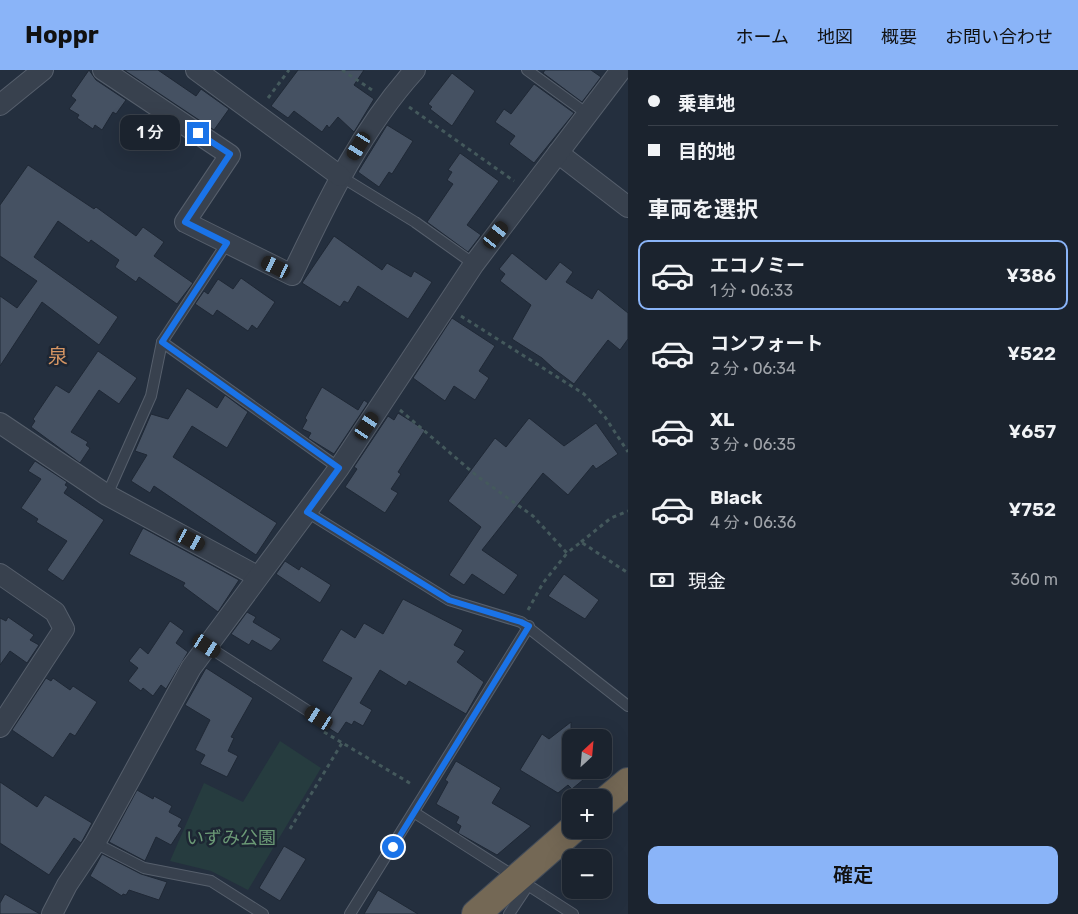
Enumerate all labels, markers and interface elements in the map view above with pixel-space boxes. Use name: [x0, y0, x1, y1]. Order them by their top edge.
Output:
text: Hoppr: [25, 21, 99, 49]
text: ホーム: [736, 26, 789, 48]
text: 地図: [817, 26, 853, 48]
text: 概要: [881, 26, 917, 48]
text: お問い合わせ: [945, 26, 1053, 48]
text: 乗車地: [678, 92, 735, 115]
callout: 1 分: [120, 116, 180, 150]
route end: [187, 122, 209, 144]
text: 1 分: [136, 123, 164, 142]
car: [344, 129, 373, 163]
text: 目的地: [678, 140, 735, 163]
text: 車両を選択: [648, 196, 758, 223]
car: [480, 219, 511, 251]
icon: car: [650, 253, 695, 298]
car: [259, 254, 292, 280]
text: エコノミー: [710, 254, 805, 277]
text: ¥386: [1006, 264, 1056, 287]
text: 1 分 · 06:33: [710, 281, 793, 300]
icon: car: [650, 331, 695, 376]
text: コンフォート: [710, 332, 823, 355]
text: ¥522: [1007, 342, 1056, 365]
district label: 泉: [48, 344, 68, 368]
text: 2 分 · 06:34: [710, 359, 796, 378]
text: XL: [710, 408, 734, 431]
car: [352, 409, 381, 443]
icon: car: [650, 409, 695, 454]
text: ¥657: [1009, 420, 1056, 443]
text: 3 分 · 06:35: [710, 435, 796, 454]
text: Black: [710, 486, 762, 509]
icon: car: [650, 487, 695, 532]
text: ¥752: [1009, 498, 1056, 521]
text: 4 分 · 06:36: [710, 513, 796, 532]
car: [174, 526, 207, 554]
icon: cash: [648, 566, 676, 594]
text: 現金: [688, 570, 726, 593]
text: 360 m: [1010, 570, 1058, 589]
car: [190, 632, 223, 660]
car: [302, 704, 335, 732]
north arrow: [562, 729, 612, 779]
map controls: [562, 729, 612, 899]
button: +: [562, 789, 612, 839]
park label: いずみ公園: [186, 827, 276, 849]
route start: [382, 836, 404, 858]
button: 確定: [648, 846, 1058, 904]
button: −: [562, 849, 612, 899]

